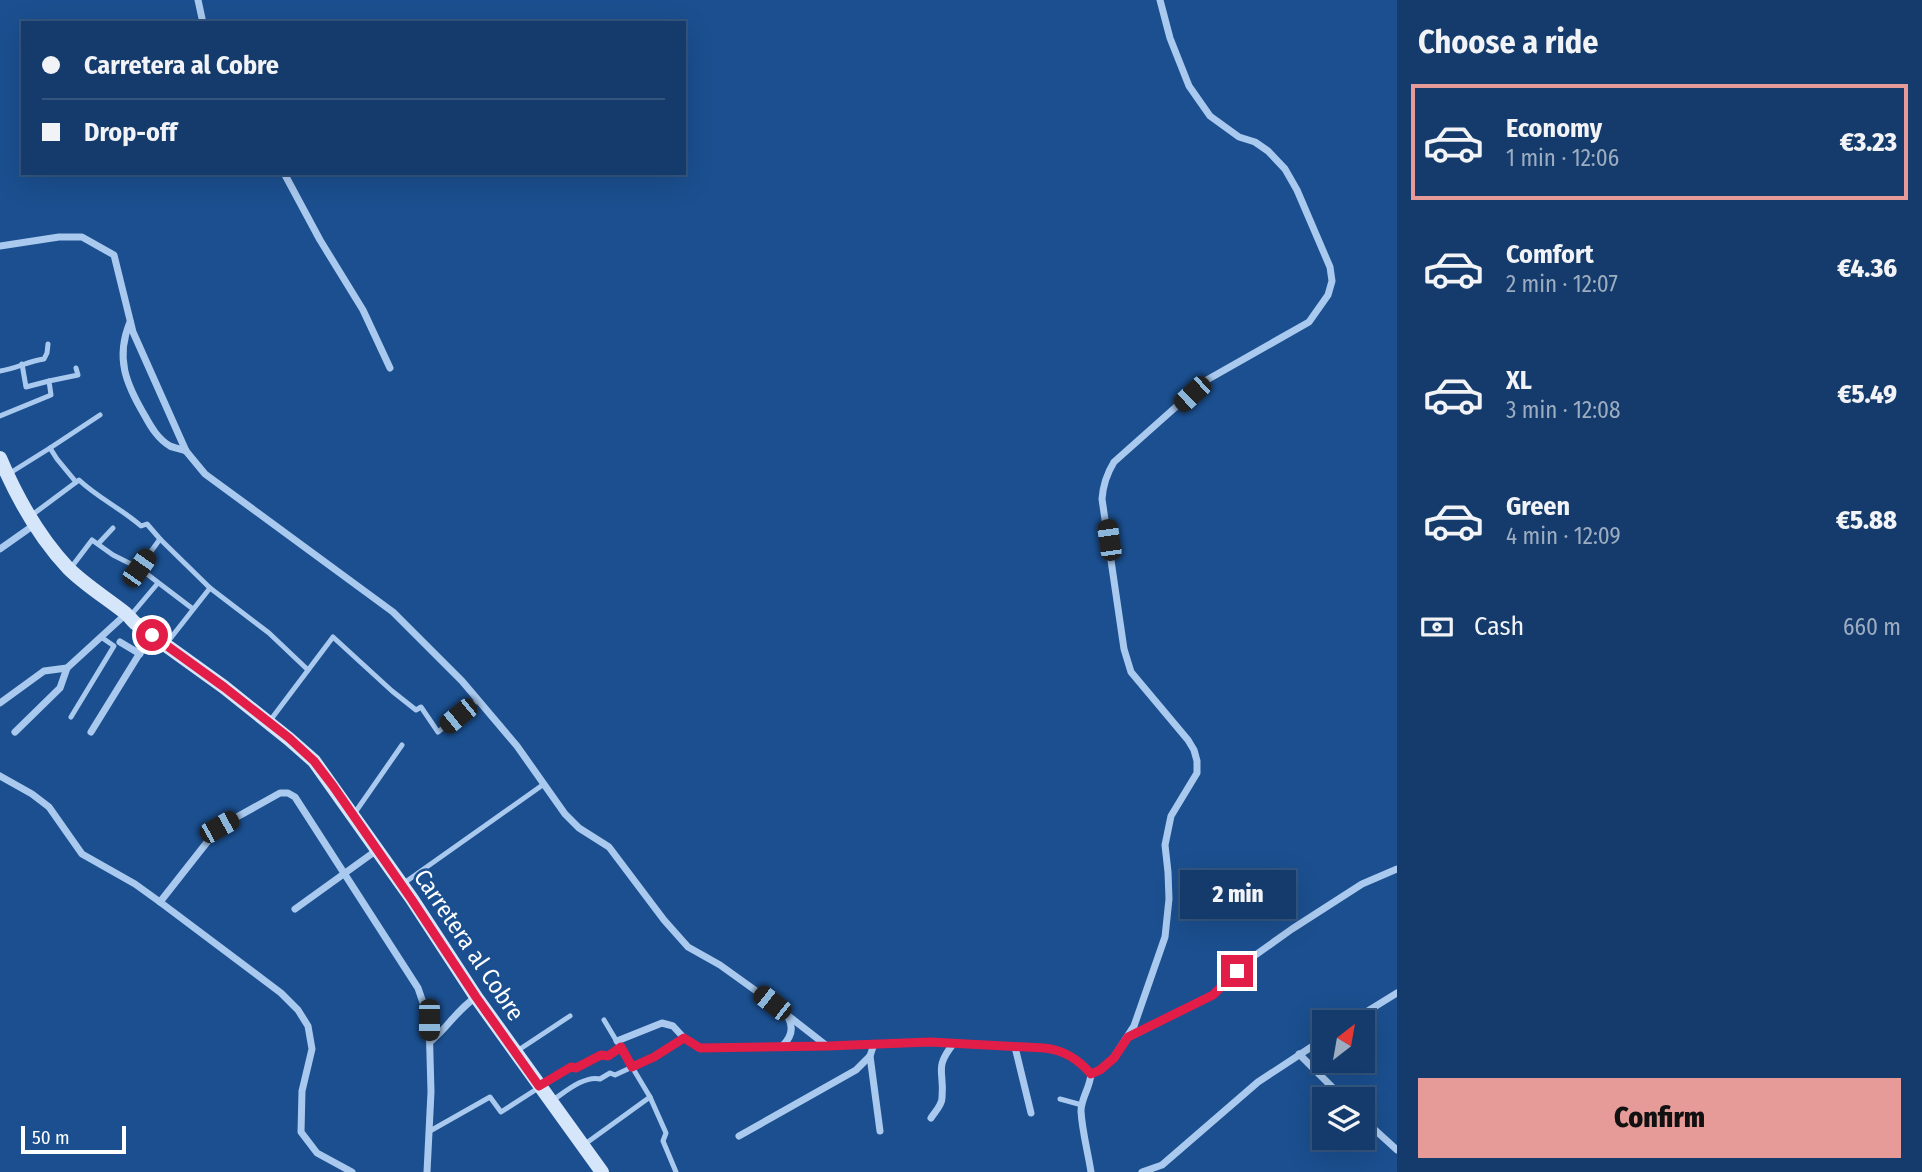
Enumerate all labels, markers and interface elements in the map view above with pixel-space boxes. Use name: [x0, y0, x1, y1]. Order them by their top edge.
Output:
text: Choose a ride: [1418, 23, 1599, 61]
text: Carretera al Cobre: [84, 50, 279, 81]
icon: car: [1422, 111, 1485, 174]
text: Economy: [1506, 113, 1602, 144]
text: Drop-off: [84, 117, 177, 148]
text: €3.23: [1840, 127, 1897, 158]
text: 1 min · 12:06: [1506, 144, 1619, 172]
icon: car: [1422, 237, 1485, 300]
text: Comfort: [1506, 239, 1594, 270]
text: €4.36: [1837, 253, 1897, 284]
text: 2 min · 12:07: [1506, 270, 1618, 298]
icon: car: [1422, 363, 1485, 426]
text: XL: [1506, 365, 1532, 396]
car: [1170, 372, 1215, 416]
text: €5.49: [1837, 379, 1897, 410]
text: 3 min · 12:08: [1506, 396, 1621, 424]
icon: car: [1422, 489, 1485, 552]
text: Green: [1506, 491, 1570, 522]
text: €5.88: [1836, 505, 1897, 536]
car: [1096, 518, 1123, 562]
text: 4 min · 12:09: [1506, 522, 1621, 550]
car: [119, 545, 160, 591]
icon: cash: [1418, 608, 1456, 646]
text: Cash: [1474, 611, 1524, 642]
text: 660 m: [1843, 613, 1901, 641]
route start: [136, 619, 168, 651]
car: [436, 695, 481, 737]
car: [196, 808, 243, 846]
street label: Carretera al Cobre: [408, 864, 530, 1026]
callout: 2 min: [1179, 870, 1295, 918]
text: 2 min: [1213, 880, 1263, 908]
route end: [1221, 955, 1253, 987]
car: [749, 982, 796, 1024]
car: [419, 999, 440, 1041]
north arrow: [1312, 1010, 1376, 1073]
map controls: [1312, 1010, 1375, 1150]
button: Confirm: [1418, 1078, 1901, 1158]
button: layers: [1312, 1087, 1375, 1150]
scale bar: [21, 1123, 126, 1155]
text: 50 m: [32, 1126, 70, 1149]

